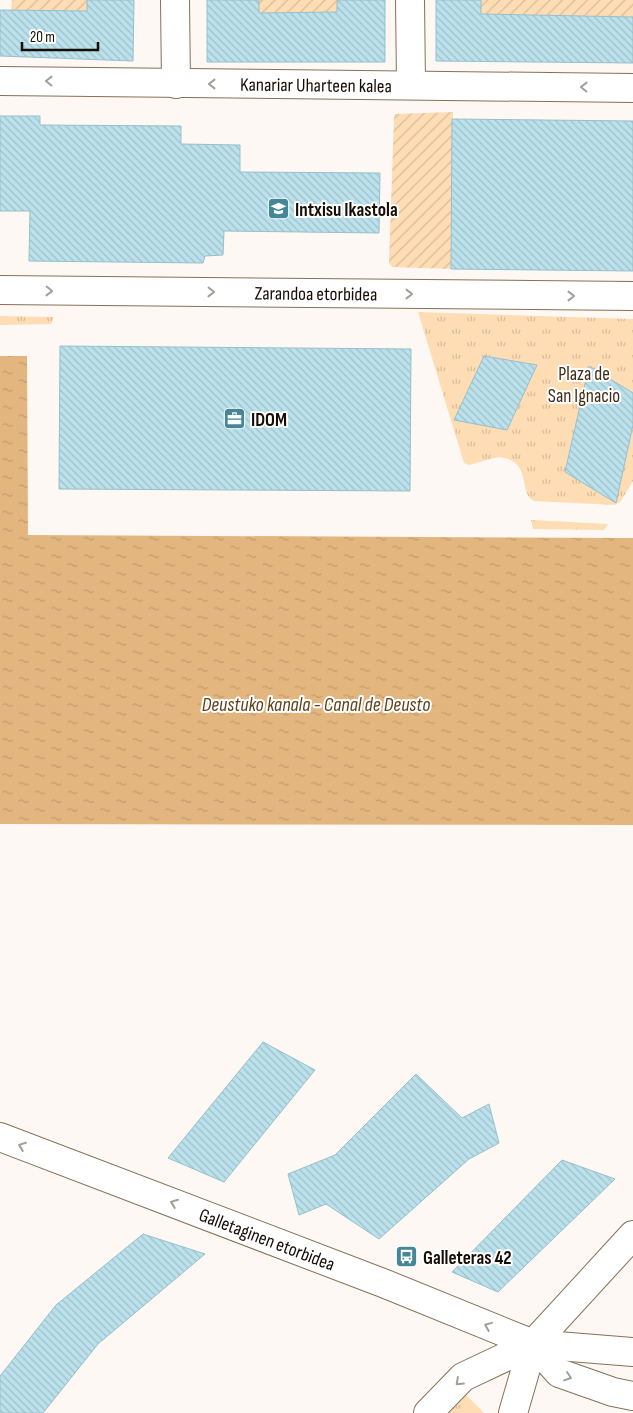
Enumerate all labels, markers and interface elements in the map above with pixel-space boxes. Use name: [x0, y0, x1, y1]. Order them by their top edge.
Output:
scale bar: [22, 20, 99, 52]
text: 20 m: [30, 28, 55, 47]
street label: Kanariar Uharteen kalea: [240, 74, 392, 98]
one-way arrow: [45, 76, 53, 87]
one-way arrow: [208, 79, 216, 89]
one-way arrow: [580, 82, 588, 92]
school or university icon: Intxisu Ikastola: [267, 197, 291, 221]
place label: Intxisu Ikastola: [295, 199, 398, 222]
street label: Zarandoa etorbidea: [254, 282, 377, 307]
one-way arrow: [45, 286, 53, 296]
one-way arrow: [208, 287, 215, 297]
one-way arrow: [405, 289, 413, 300]
one-way arrow: [568, 291, 575, 301]
park label: Plaza de San Ignacio: [548, 363, 620, 408]
office icon: IDOM: [223, 407, 247, 431]
place label: IDOM: [251, 409, 287, 432]
water label: Deustuko kanala - Canal de Deusto: [202, 693, 430, 717]
one-way arrow: [18, 1141, 27, 1152]
one-way arrow: [170, 1199, 178, 1209]
street label: Galletaginen etorbidea: [196, 1204, 338, 1277]
bus stop icon: Galleteras 42: [395, 1245, 419, 1269]
place label: Galleteras 42: [423, 1247, 512, 1270]
one-way arrow: [484, 1322, 493, 1332]
one-way arrow: [563, 1371, 572, 1381]
one-way arrow: [456, 1376, 465, 1385]

